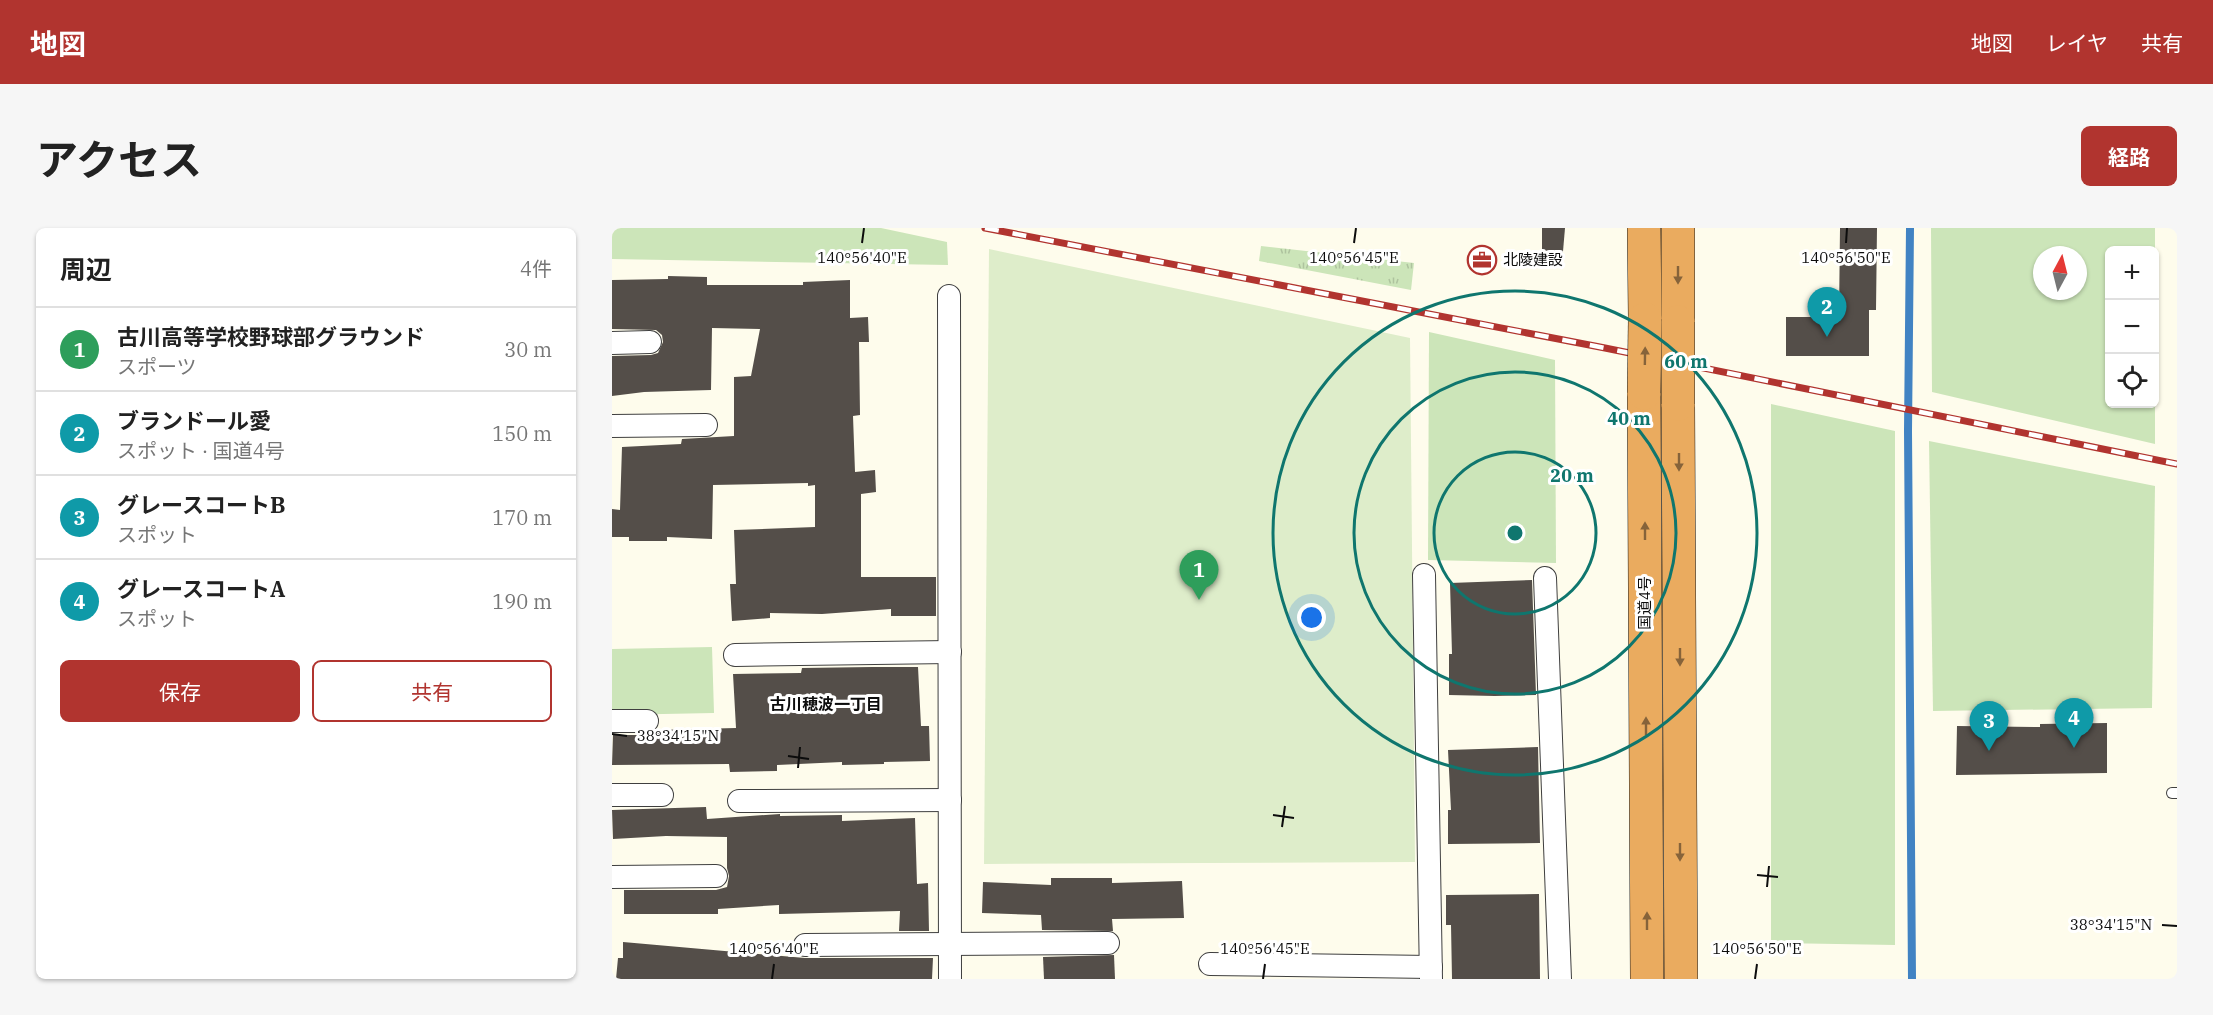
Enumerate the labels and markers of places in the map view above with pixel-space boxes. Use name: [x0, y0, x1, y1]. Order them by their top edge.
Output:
office icon: 北陵建設: [1466, 244, 1498, 276]
place label: 北陵建設: [1503, 250, 1563, 269]
pin: 2: [1808, 288, 1846, 337]
centre of rings: [1505, 523, 1525, 543]
pin: 1: [1180, 550, 1218, 600]
pin: 4: [2054, 698, 2094, 748]
pin: 3: [1970, 702, 2008, 751]

